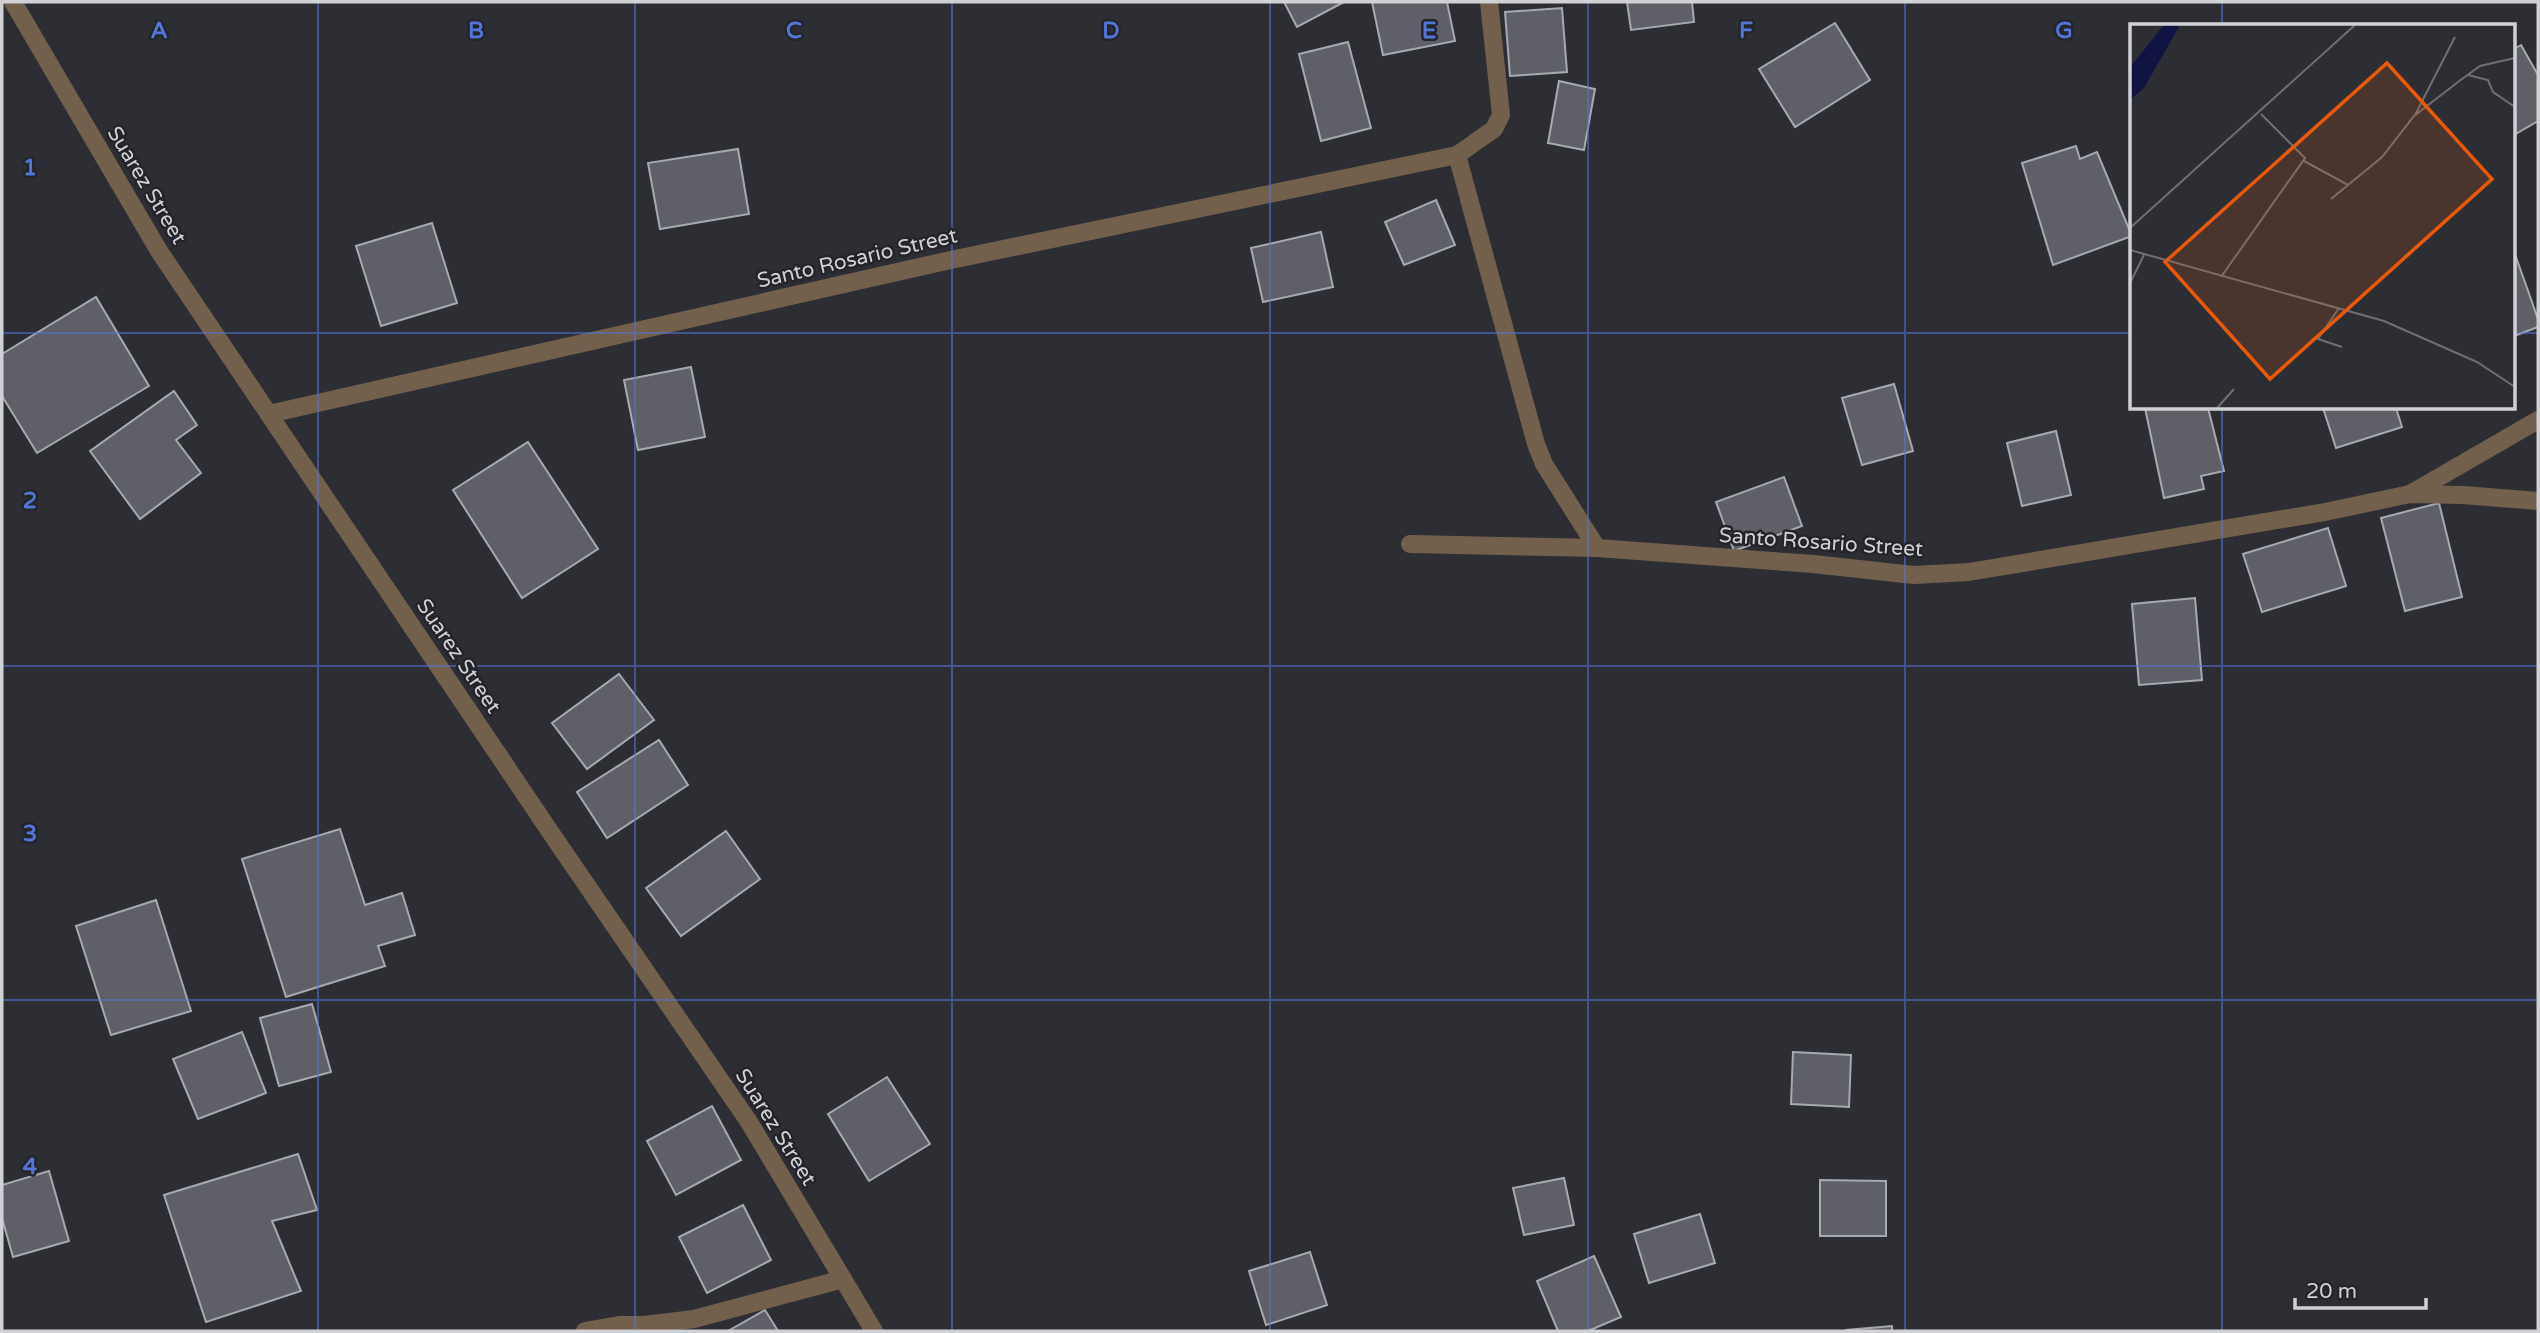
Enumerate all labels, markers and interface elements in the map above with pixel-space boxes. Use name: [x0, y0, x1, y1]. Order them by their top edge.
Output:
text: A: [150, 17, 168, 45]
text: B: [468, 17, 484, 45]
text: C: [786, 17, 802, 45]
text: D: [1102, 17, 1120, 45]
text: E: [1422, 17, 1436, 45]
text: F: [1739, 17, 1753, 45]
text: G: [2055, 17, 2073, 45]
inset map: [2130, 24, 2516, 410]
street label: Suarez Street: [102, 122, 192, 249]
text: 1: [23, 154, 37, 182]
street label: Santo Rosario Street: [755, 223, 960, 294]
text: 2: [23, 487, 37, 515]
street label: Santo Rosario Street: [1718, 523, 1924, 562]
street label: Suarez Street: [411, 594, 506, 718]
text: 3: [23, 820, 37, 848]
street label: Suarez Street: [730, 1064, 821, 1190]
text: 4: [23, 1153, 38, 1181]
scale bar: [2295, 1266, 2426, 1310]
text: 20 m: [2306, 1279, 2357, 1304]

